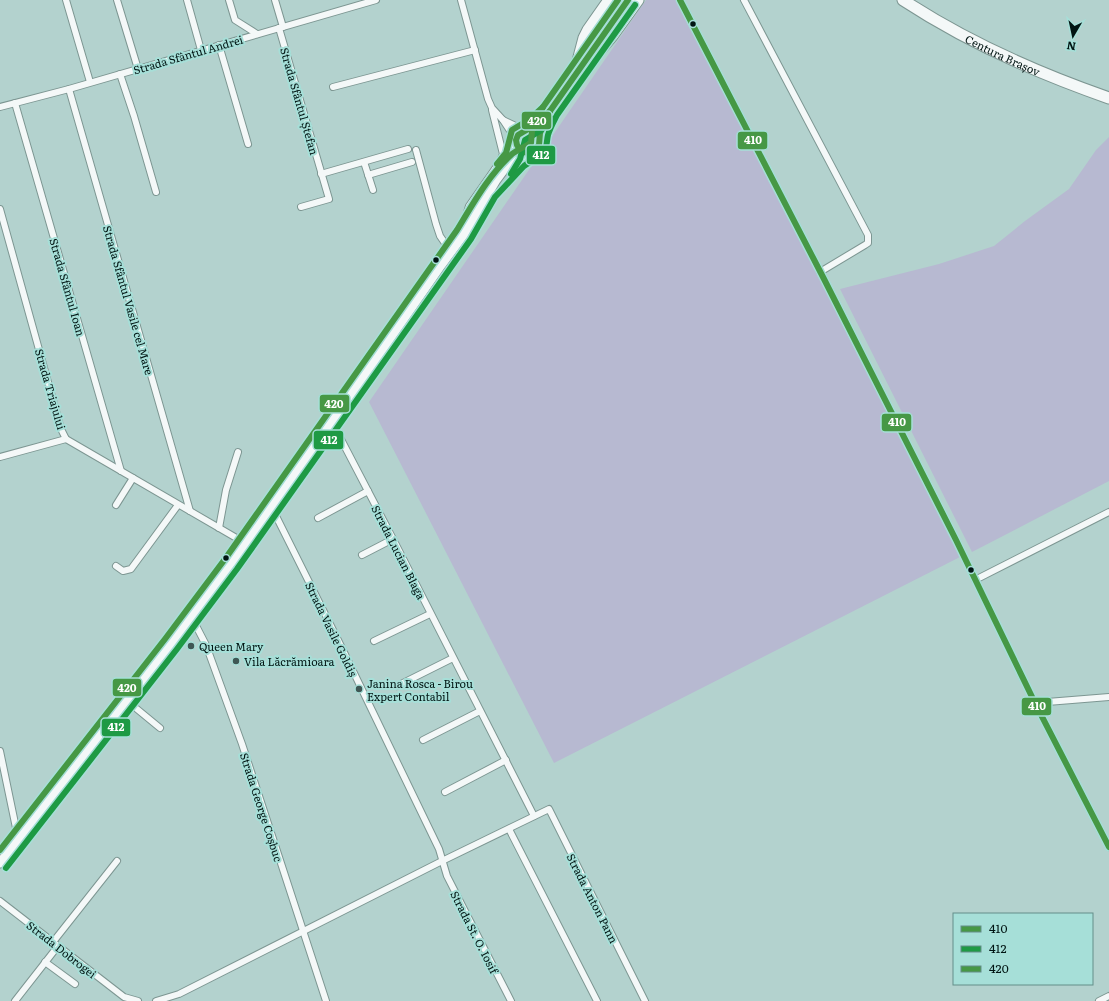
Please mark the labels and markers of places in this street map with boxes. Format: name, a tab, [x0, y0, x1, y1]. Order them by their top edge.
unlabelled marker	[688, 19, 698, 29]
unlabelled marker	[431, 255, 441, 265]
unlabelled marker	[221, 553, 231, 563]
unlabelled marker	[966, 565, 976, 575]
place label: Queen Mary	[199, 638, 264, 654]
marker: Queen Mary	[186, 641, 196, 651]
place label: Vila Lăcrămioara	[244, 653, 335, 669]
marker: Vila Lăcrămioara	[231, 656, 241, 666]
place label: Janina Rosca - Birou Expert Contabil	[367, 675, 473, 704]
marker: Janina Rosca - Birou Expert Contabil	[354, 684, 364, 694]

